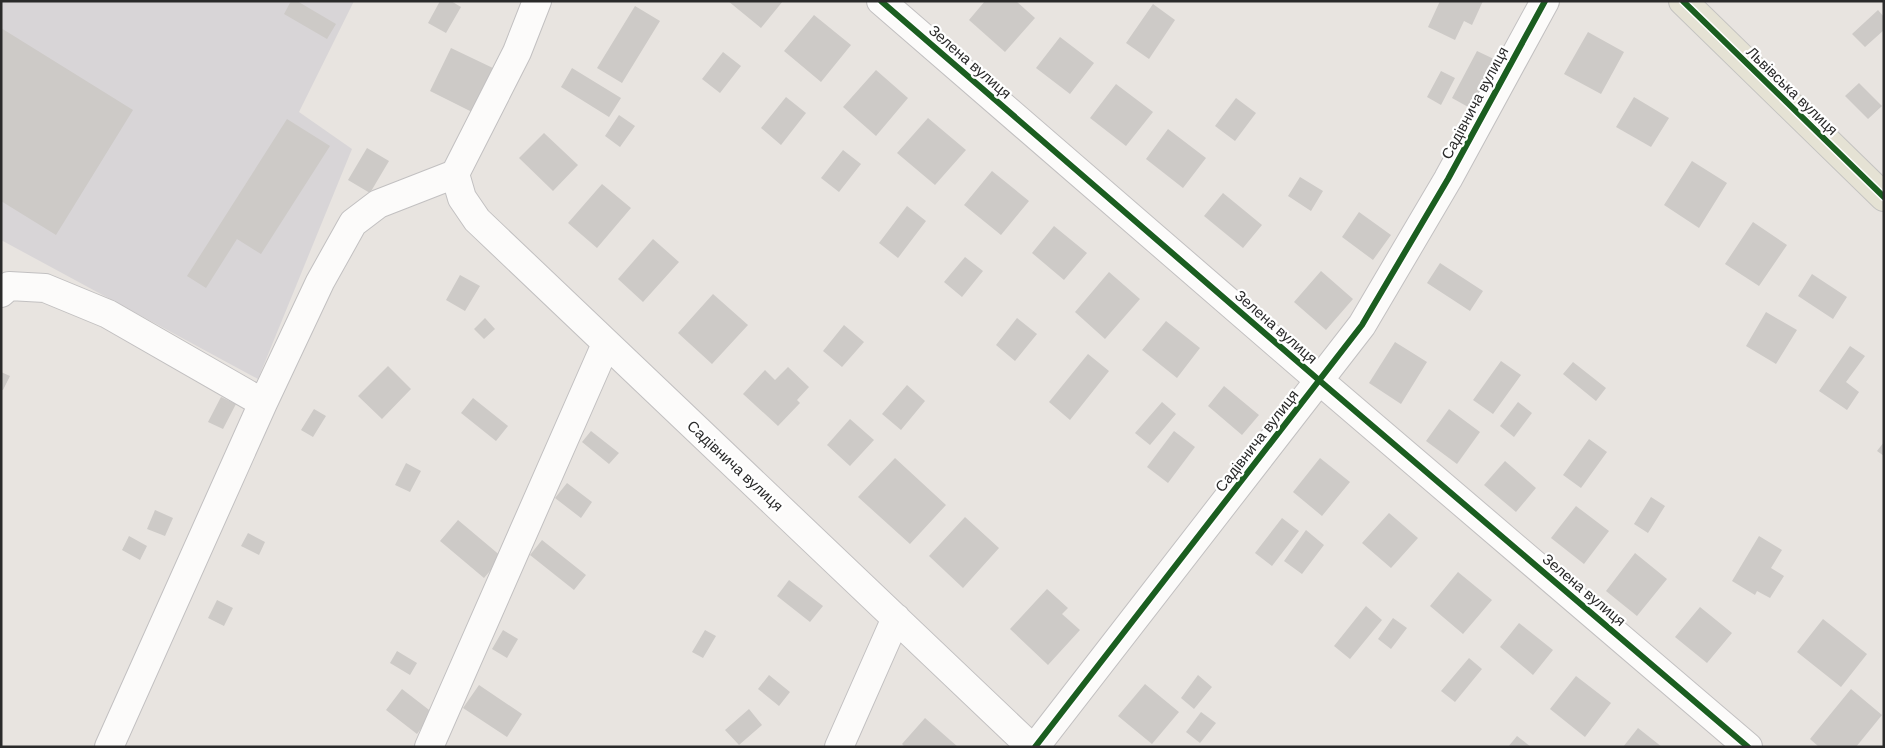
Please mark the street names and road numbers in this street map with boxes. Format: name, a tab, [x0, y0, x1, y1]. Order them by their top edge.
street label: Зелена вулиця	[924, 21, 1016, 103]
street label: Львівська вулиця	[1742, 42, 1842, 140]
street label: Садівнича вулиця	[1437, 43, 1513, 163]
street label: Зелена вулиця	[1230, 286, 1322, 368]
street label: Садівнича вулиця	[1211, 386, 1303, 496]
street label: Садівнича вулиця	[683, 416, 787, 516]
street label: Зелена вулиця	[1538, 549, 1630, 631]

